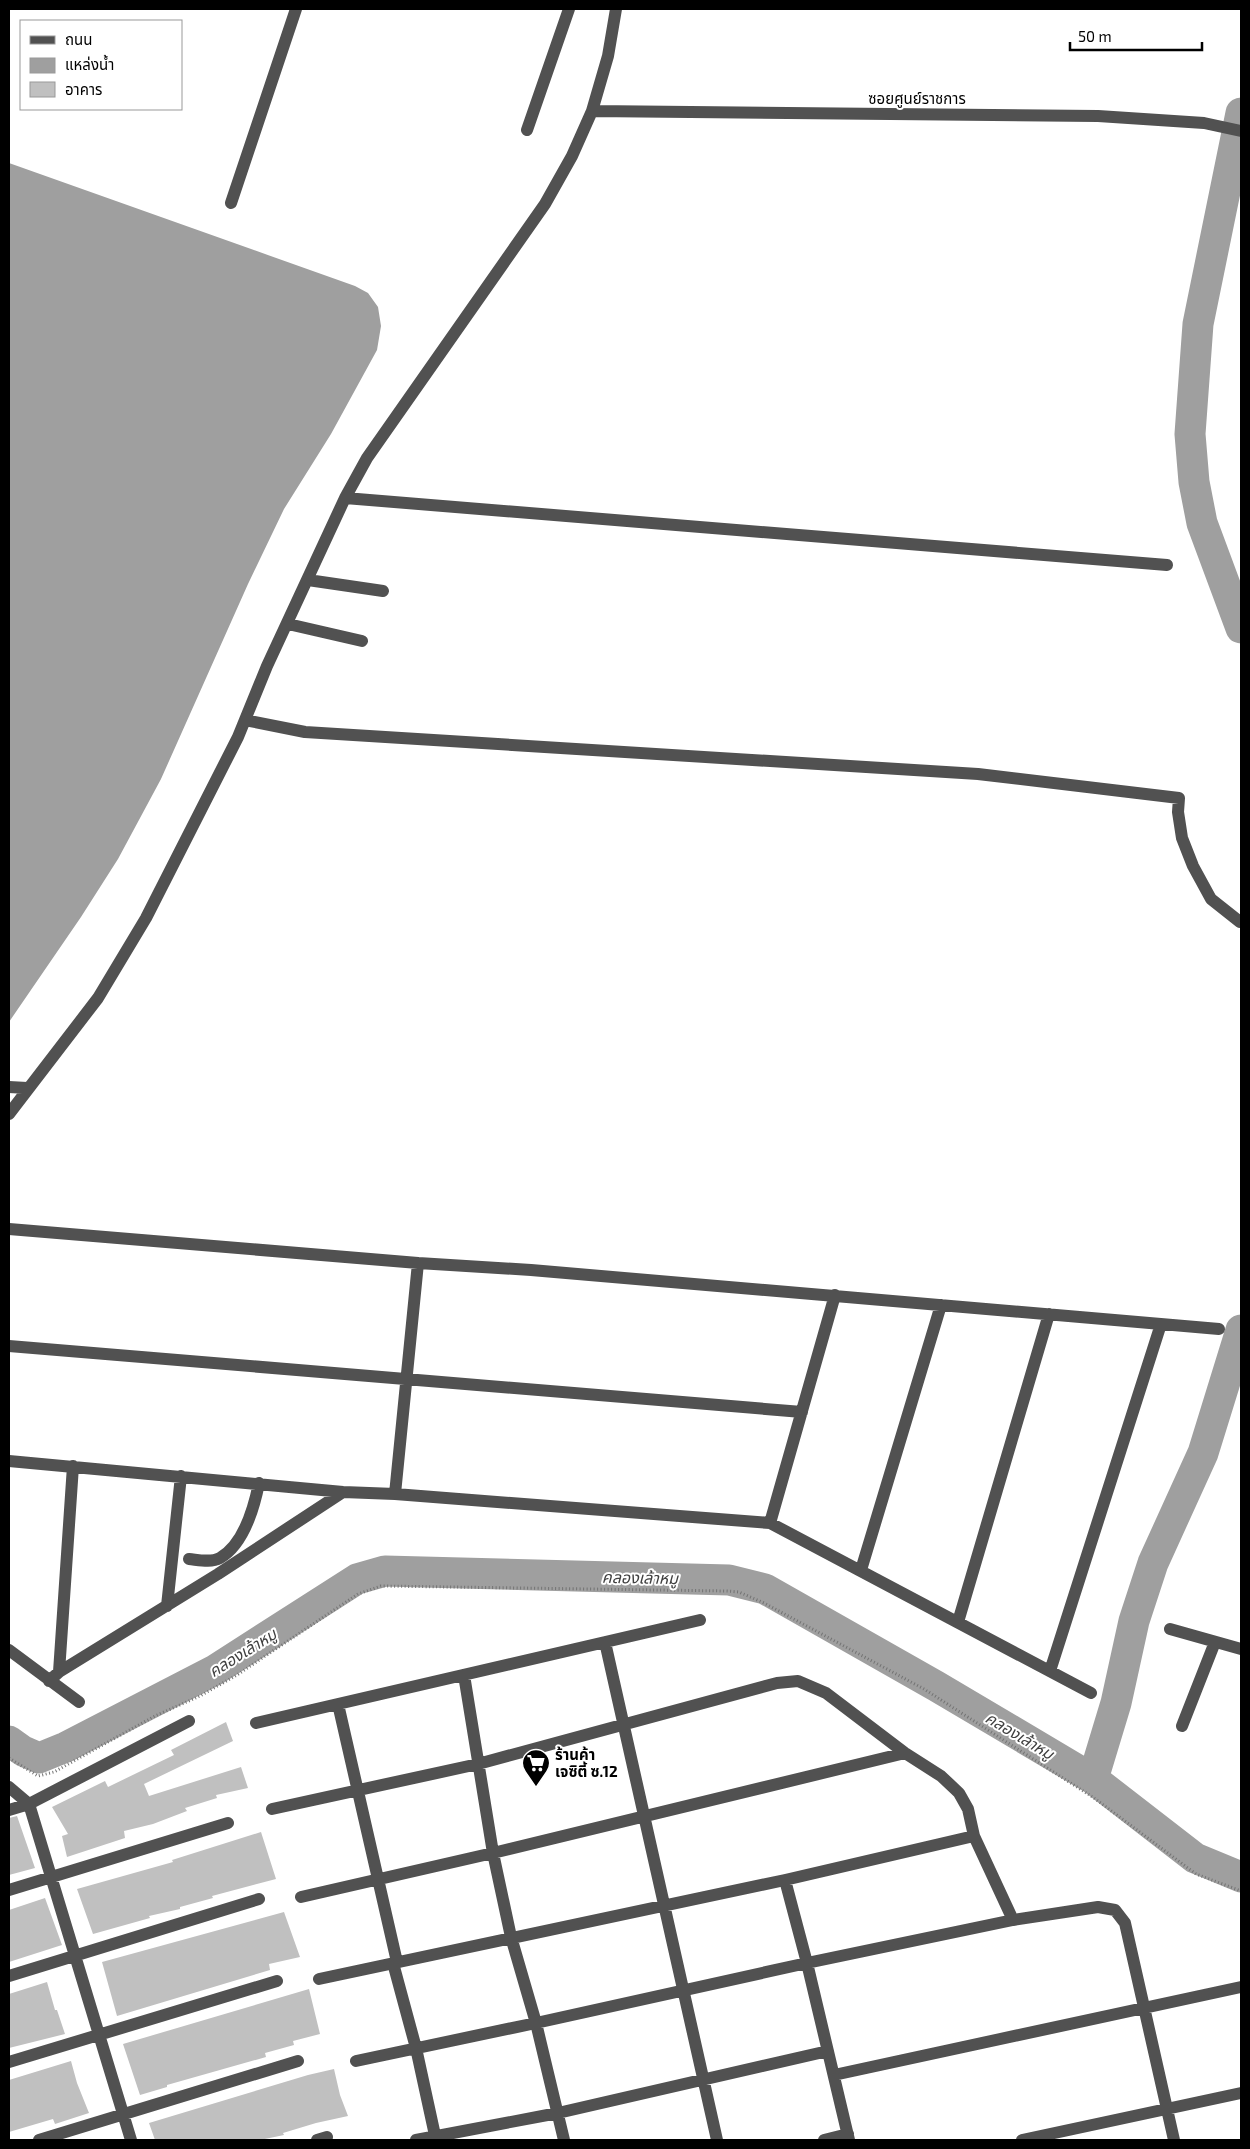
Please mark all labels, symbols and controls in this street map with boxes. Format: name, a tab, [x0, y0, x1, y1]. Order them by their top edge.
legend	[20, 20, 182, 110]
scale bar	[1070, 20, 1202, 52]
text: 50 m	[1078, 27, 1112, 45]
text: ถนน	[65, 30, 92, 48]
text: แหล่งน้ำ	[65, 54, 114, 73]
text: อาคาร	[65, 80, 102, 98]
street label: ซอยศูนย์ราชการ	[868, 89, 966, 108]
water label: คลองเล้าหมู	[602, 1567, 679, 1589]
water label: คลองเล้าหมู	[205, 1623, 281, 1682]
water label: คลองเล้าหมู	[981, 1707, 1059, 1765]
place label: ร้านค้า เจซิตี้ ซ.12	[555, 1745, 618, 1780]
supermarket icon: ร้านค้า เจซิตี้ ซ.12	[521, 1748, 551, 1787]

